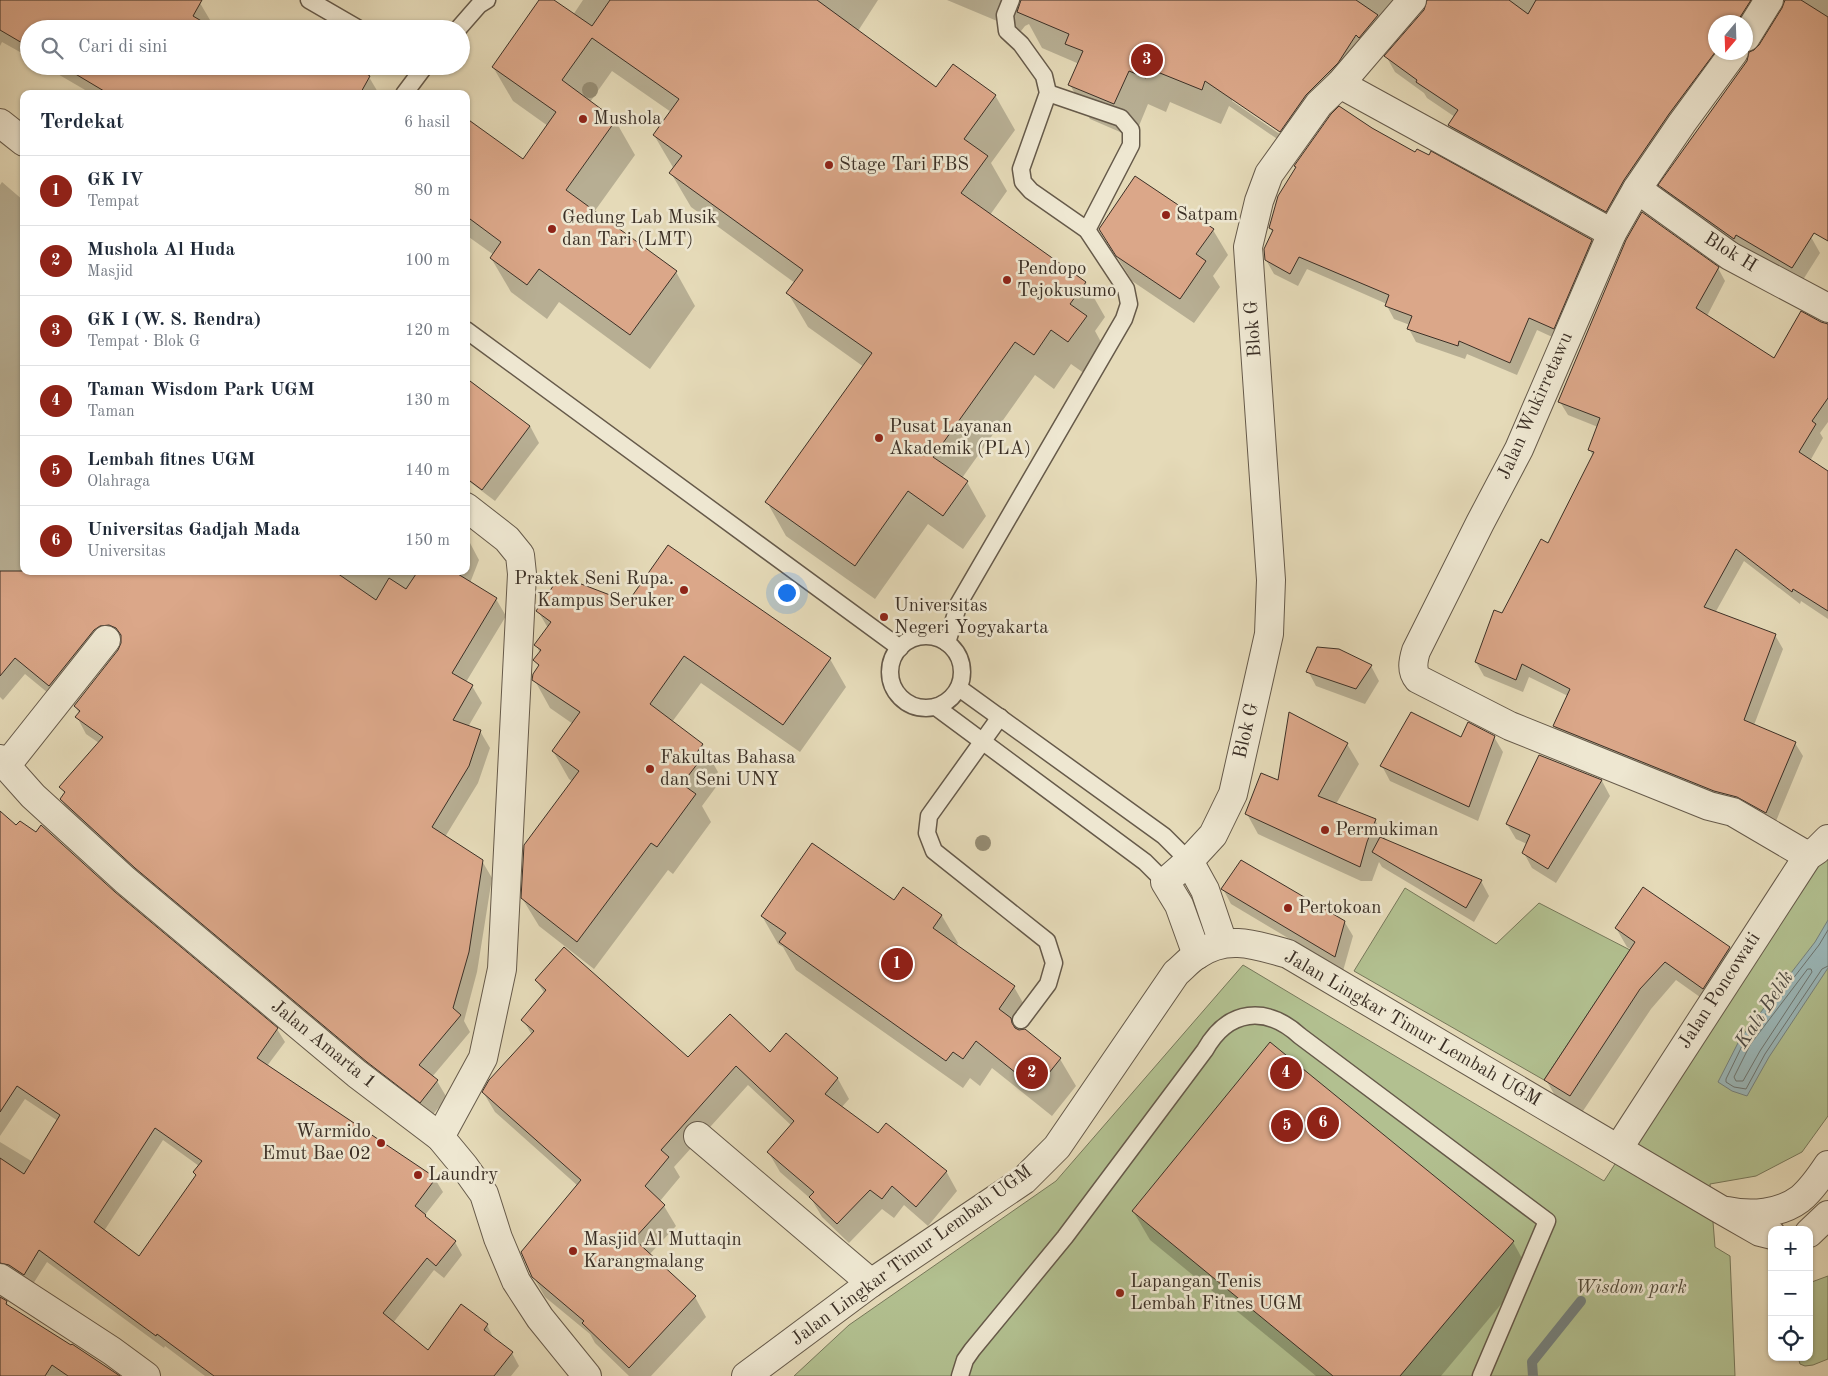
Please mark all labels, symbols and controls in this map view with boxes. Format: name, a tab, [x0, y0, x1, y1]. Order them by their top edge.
north arrow	[1708, 15, 1753, 60]
search box	[20, 20, 470, 75]
icon: search	[38, 34, 66, 62]
text: Cari di sini	[78, 38, 168, 57]
pin: 3	[1131, 41, 1163, 79]
place label: Mushola	[593, 110, 662, 129]
text: Terdekat	[40, 112, 124, 133]
marker: Mushola	[577, 113, 589, 125]
text: 6 hasil	[404, 115, 450, 131]
place label: Stage Tari FBS	[839, 156, 969, 175]
marker: Stage Tari FBS	[823, 159, 835, 171]
text: GK IV	[87, 171, 144, 190]
text: 1	[51, 183, 61, 199]
text: 80 m	[414, 183, 450, 199]
text: Tempat	[87, 194, 139, 210]
place label: Satpam	[1176, 206, 1238, 225]
place label: Gedung Lab Musik dan Tari (LMT)	[562, 209, 717, 250]
marker: Satpam	[1160, 209, 1172, 221]
marker: Gedung Lab Musik dan Tari (LMT)	[546, 223, 558, 235]
street label: Blok H	[1700, 230, 1760, 276]
text: Mushola Al Huda	[87, 241, 235, 260]
text: 2	[51, 253, 61, 269]
text: 100 m	[405, 253, 450, 269]
place label: Pendopo Tejokusumo	[1017, 260, 1116, 301]
text: Masjid	[87, 264, 133, 280]
marker: Pendopo Tejokusumo	[1001, 274, 1013, 286]
street label: Blok G	[1243, 300, 1265, 358]
text: GK I (W. S. Rendra)	[87, 311, 261, 330]
text: 3	[51, 323, 61, 339]
text: 120 m	[405, 323, 450, 339]
street label: Jalan Wukirretawu	[1495, 329, 1577, 483]
text: Tempat · Blok G	[87, 334, 200, 350]
text: Taman Wisdom Park UGM	[87, 381, 315, 400]
text: 4	[51, 393, 61, 409]
text: 130 m	[405, 393, 450, 409]
text: Taman	[87, 404, 135, 420]
place label: Pusat Layanan Akademik (PLA)	[889, 418, 1031, 459]
marker: Pusat Layanan Akademik (PLA)	[873, 432, 885, 444]
text: Lembah fitnes UGM	[87, 451, 255, 470]
text: 5	[51, 463, 61, 479]
text: 140 m	[405, 463, 450, 479]
text: Olahraga	[87, 474, 150, 490]
text: Universitas Gadjah Mada	[87, 521, 300, 540]
text: 6	[51, 533, 61, 549]
text: 150 m	[405, 533, 450, 549]
text: Universitas	[87, 544, 166, 560]
place label: Praktek Seni Rupa. Kampus Seruker	[514, 570, 674, 611]
your location	[774, 580, 800, 606]
marker: Praktek Seni Rupa. Kampus Seruker	[678, 584, 690, 596]
place label: Universitas Negeri Yogyakarta	[894, 597, 1049, 638]
marker: Universitas Negeri Yogyakarta	[878, 611, 890, 623]
street label: Blok G	[1231, 701, 1263, 761]
place label: Fakultas Bahasa dan Seni UNY	[660, 749, 796, 790]
marker: Fakultas Bahasa dan Seni UNY	[644, 763, 656, 775]
place label: Permukiman	[1335, 821, 1438, 840]
marker: Permukiman	[1319, 824, 1331, 836]
place label: Pertokoan	[1298, 899, 1382, 918]
marker: Pertokoan	[1282, 902, 1294, 914]
street label: Jalan Poncowati	[1676, 930, 1764, 1052]
pin: 1	[881, 945, 913, 983]
street label: Jalan Lingkar Timur Lembah UGM	[1280, 948, 1544, 1110]
water label: Kali Belik	[1731, 968, 1798, 1053]
street label: Jalan Amarta 1	[267, 997, 379, 1093]
pin: 2	[1016, 1054, 1048, 1092]
pin: 4	[1270, 1054, 1302, 1092]
pin: 6	[1307, 1104, 1339, 1142]
pin: 5	[1271, 1107, 1303, 1145]
place label: Warmido Emut Bae 02	[262, 1123, 371, 1164]
marker: Warmido Emut Bae 02	[375, 1137, 387, 1149]
street label: Jalan Lingkar Timur Lembah UGM	[788, 1162, 1036, 1350]
place label: Laundry	[428, 1166, 498, 1185]
marker: Laundry	[412, 1169, 424, 1181]
map controls	[1768, 1226, 1813, 1361]
button: +	[1768, 1226, 1813, 1271]
place label: Masjid Al Muttaqin Karangmalang	[583, 1231, 742, 1272]
marker: Masjid Al Muttaqin Karangmalang	[567, 1245, 579, 1257]
button: −	[1768, 1271, 1813, 1316]
place label: Lapangan Tenis Lembah Fitnes UGM	[1130, 1273, 1302, 1314]
park label: Wisdom park	[1575, 1279, 1687, 1298]
marker: Lapangan Tenis Lembah Fitnes UGM	[1114, 1287, 1126, 1299]
button: locate	[1768, 1316, 1813, 1361]

